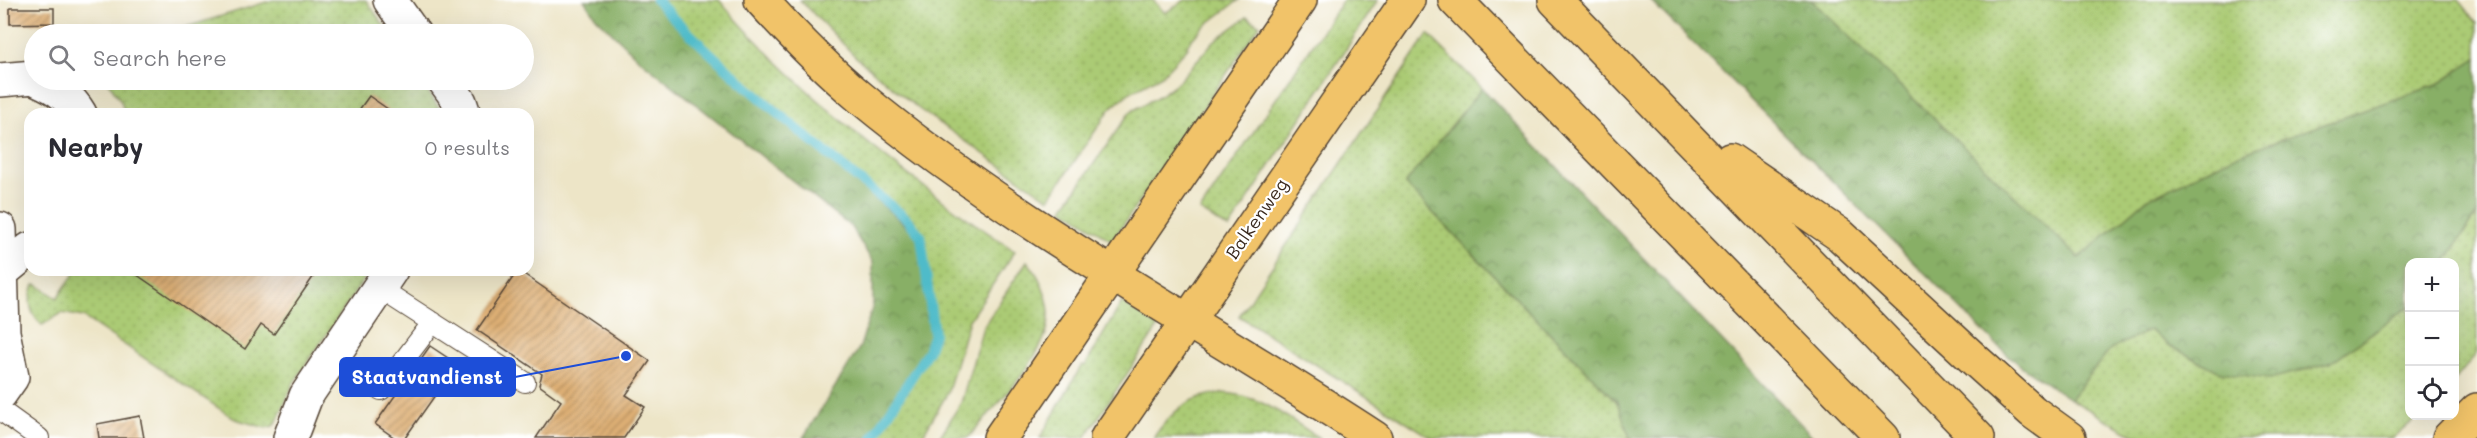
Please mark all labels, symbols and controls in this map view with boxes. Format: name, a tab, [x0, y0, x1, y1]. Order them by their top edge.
search box	[24, 24, 534, 90]
icon: search	[45, 41, 78, 74]
text: Search here	[93, 43, 227, 72]
text: Nearby	[48, 130, 143, 164]
text: 0 results	[425, 134, 510, 160]
street label: Balkenweg	[1220, 173, 1293, 263]
map controls	[2405, 258, 2459, 420]
button: +	[2405, 258, 2459, 312]
button: −	[2405, 312, 2459, 366]
callout: Staatvandienst	[340, 358, 515, 396]
text: Staatvandienst	[351, 363, 503, 389]
button: locate	[2405, 366, 2459, 420]

